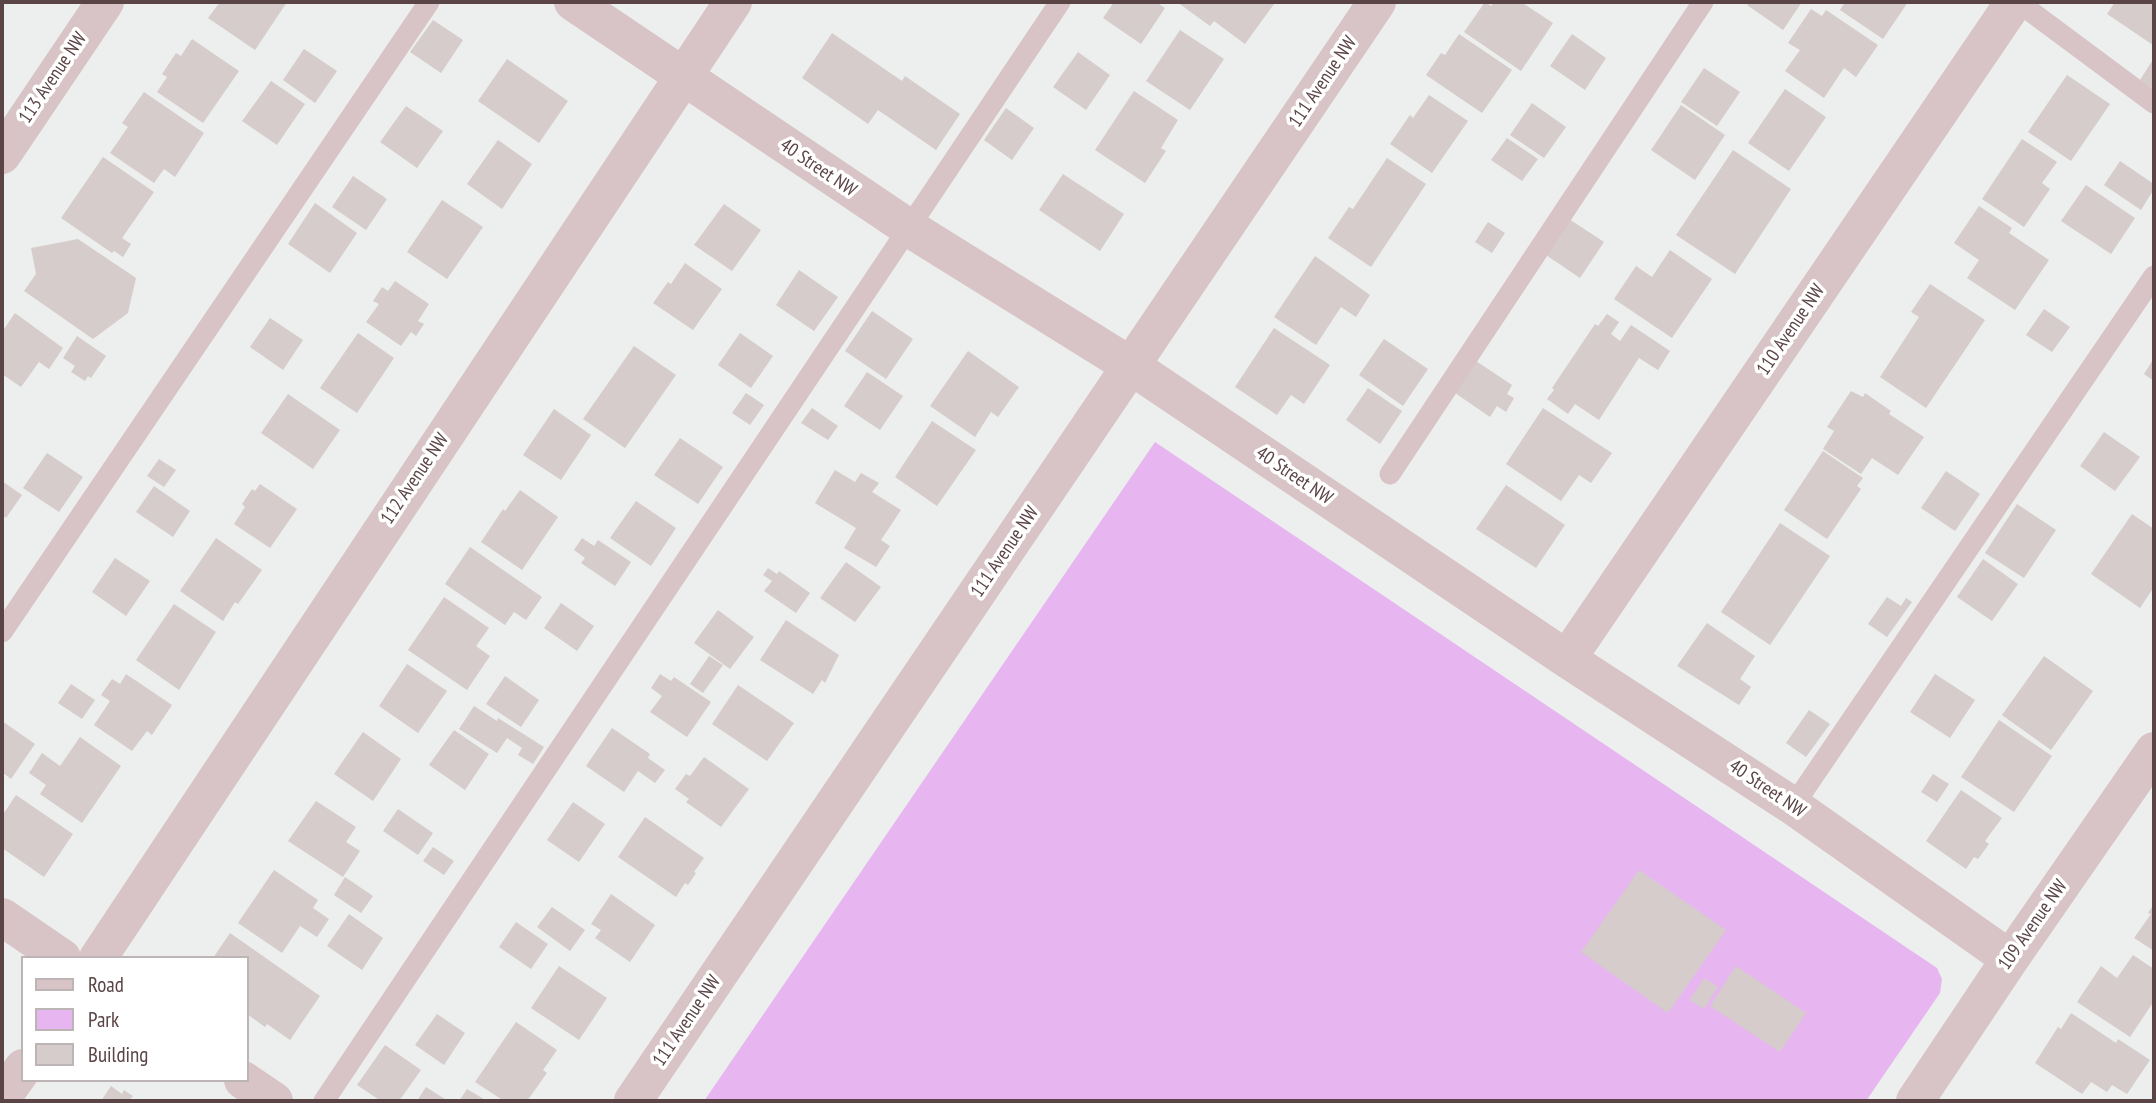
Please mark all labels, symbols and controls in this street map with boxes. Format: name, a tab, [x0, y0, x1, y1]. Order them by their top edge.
street label: 113 Avenue NW	[14, 28, 92, 128]
street label: 111 Avenue NW	[1284, 32, 1362, 132]
street label: 40 Street NW	[775, 134, 861, 202]
street label: 110 Avenue NW	[1752, 280, 1830, 380]
street label: 112 Avenue NW	[376, 429, 454, 529]
street label: 40 Street NW	[1251, 442, 1337, 510]
street label: 111 Avenue NW	[966, 502, 1044, 602]
street label: 40 Street NW	[1724, 755, 1810, 823]
street label: 109 Avenue NW	[1994, 876, 2072, 974]
legend	[21, 956, 248, 1082]
text: Road	[88, 971, 124, 998]
street label: 111 Avenue NW	[648, 971, 726, 1071]
text: Park	[88, 1006, 119, 1033]
text: Building	[88, 1041, 148, 1068]

